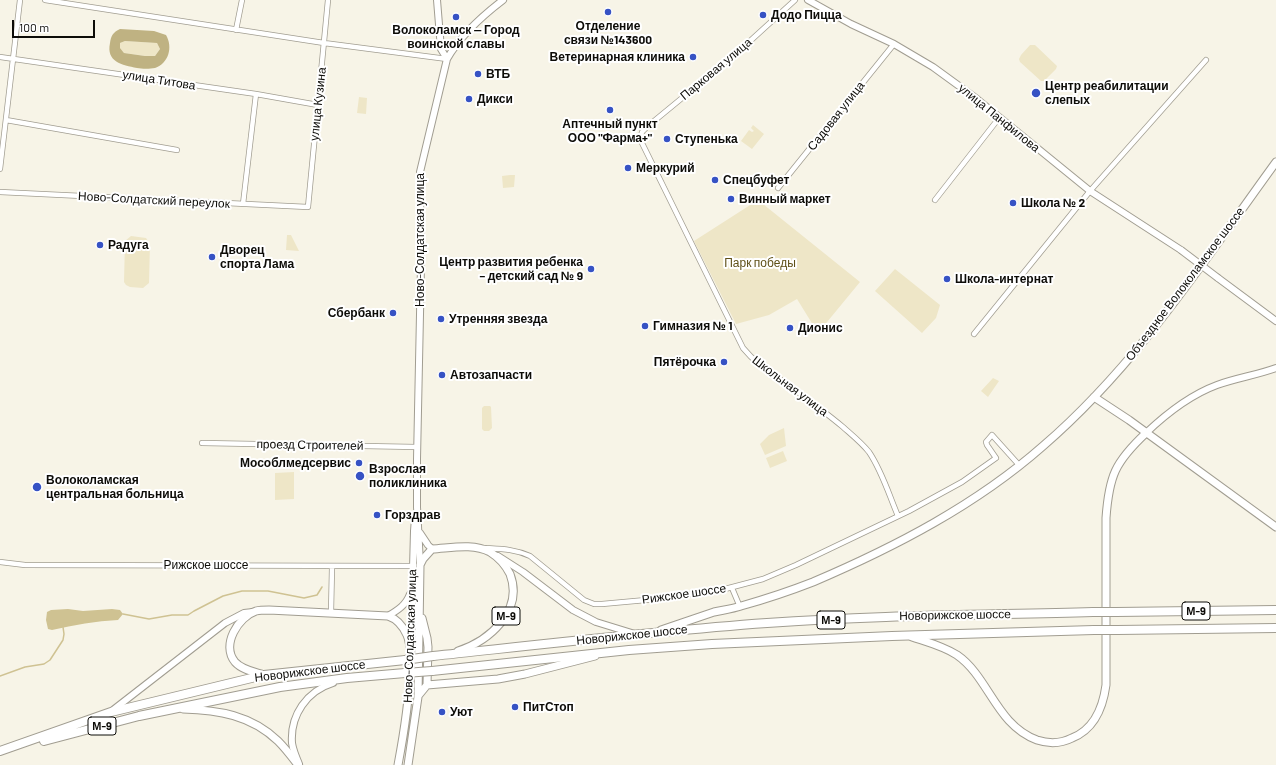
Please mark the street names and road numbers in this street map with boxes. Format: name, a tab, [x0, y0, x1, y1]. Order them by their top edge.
street label: Парковая улица	[677, 35, 755, 103]
street label: улица Титова	[121, 67, 197, 93]
street label: улица Кузина	[307, 67, 329, 141]
street label: Садовая улица	[804, 78, 868, 154]
street label: улица Панфилова	[955, 81, 1043, 155]
street label: Ново-Солдатская улица	[413, 173, 427, 307]
street label: Ново-Солдатский переулок	[78, 189, 230, 211]
street label: Объездное Волоколамское шоссе	[1123, 204, 1247, 364]
street label: Школьная улица	[749, 353, 831, 419]
street label: проезд Строителей	[256, 437, 364, 453]
street label: Рижское шоссе	[164, 558, 248, 572]
street label: Ново-Солдатская улица	[400, 569, 420, 703]
street label: Рижское шоссе	[641, 581, 727, 607]
road number: М-9	[1182, 602, 1210, 620]
road number: М-9	[492, 607, 520, 625]
street label: Новорижское шоссе	[899, 607, 1011, 623]
road number: М-9	[817, 611, 845, 629]
street label: Новорижское шоссе	[576, 622, 688, 648]
street label: Новорижское шоссе	[254, 657, 366, 685]
road number: М-9	[88, 717, 116, 735]

